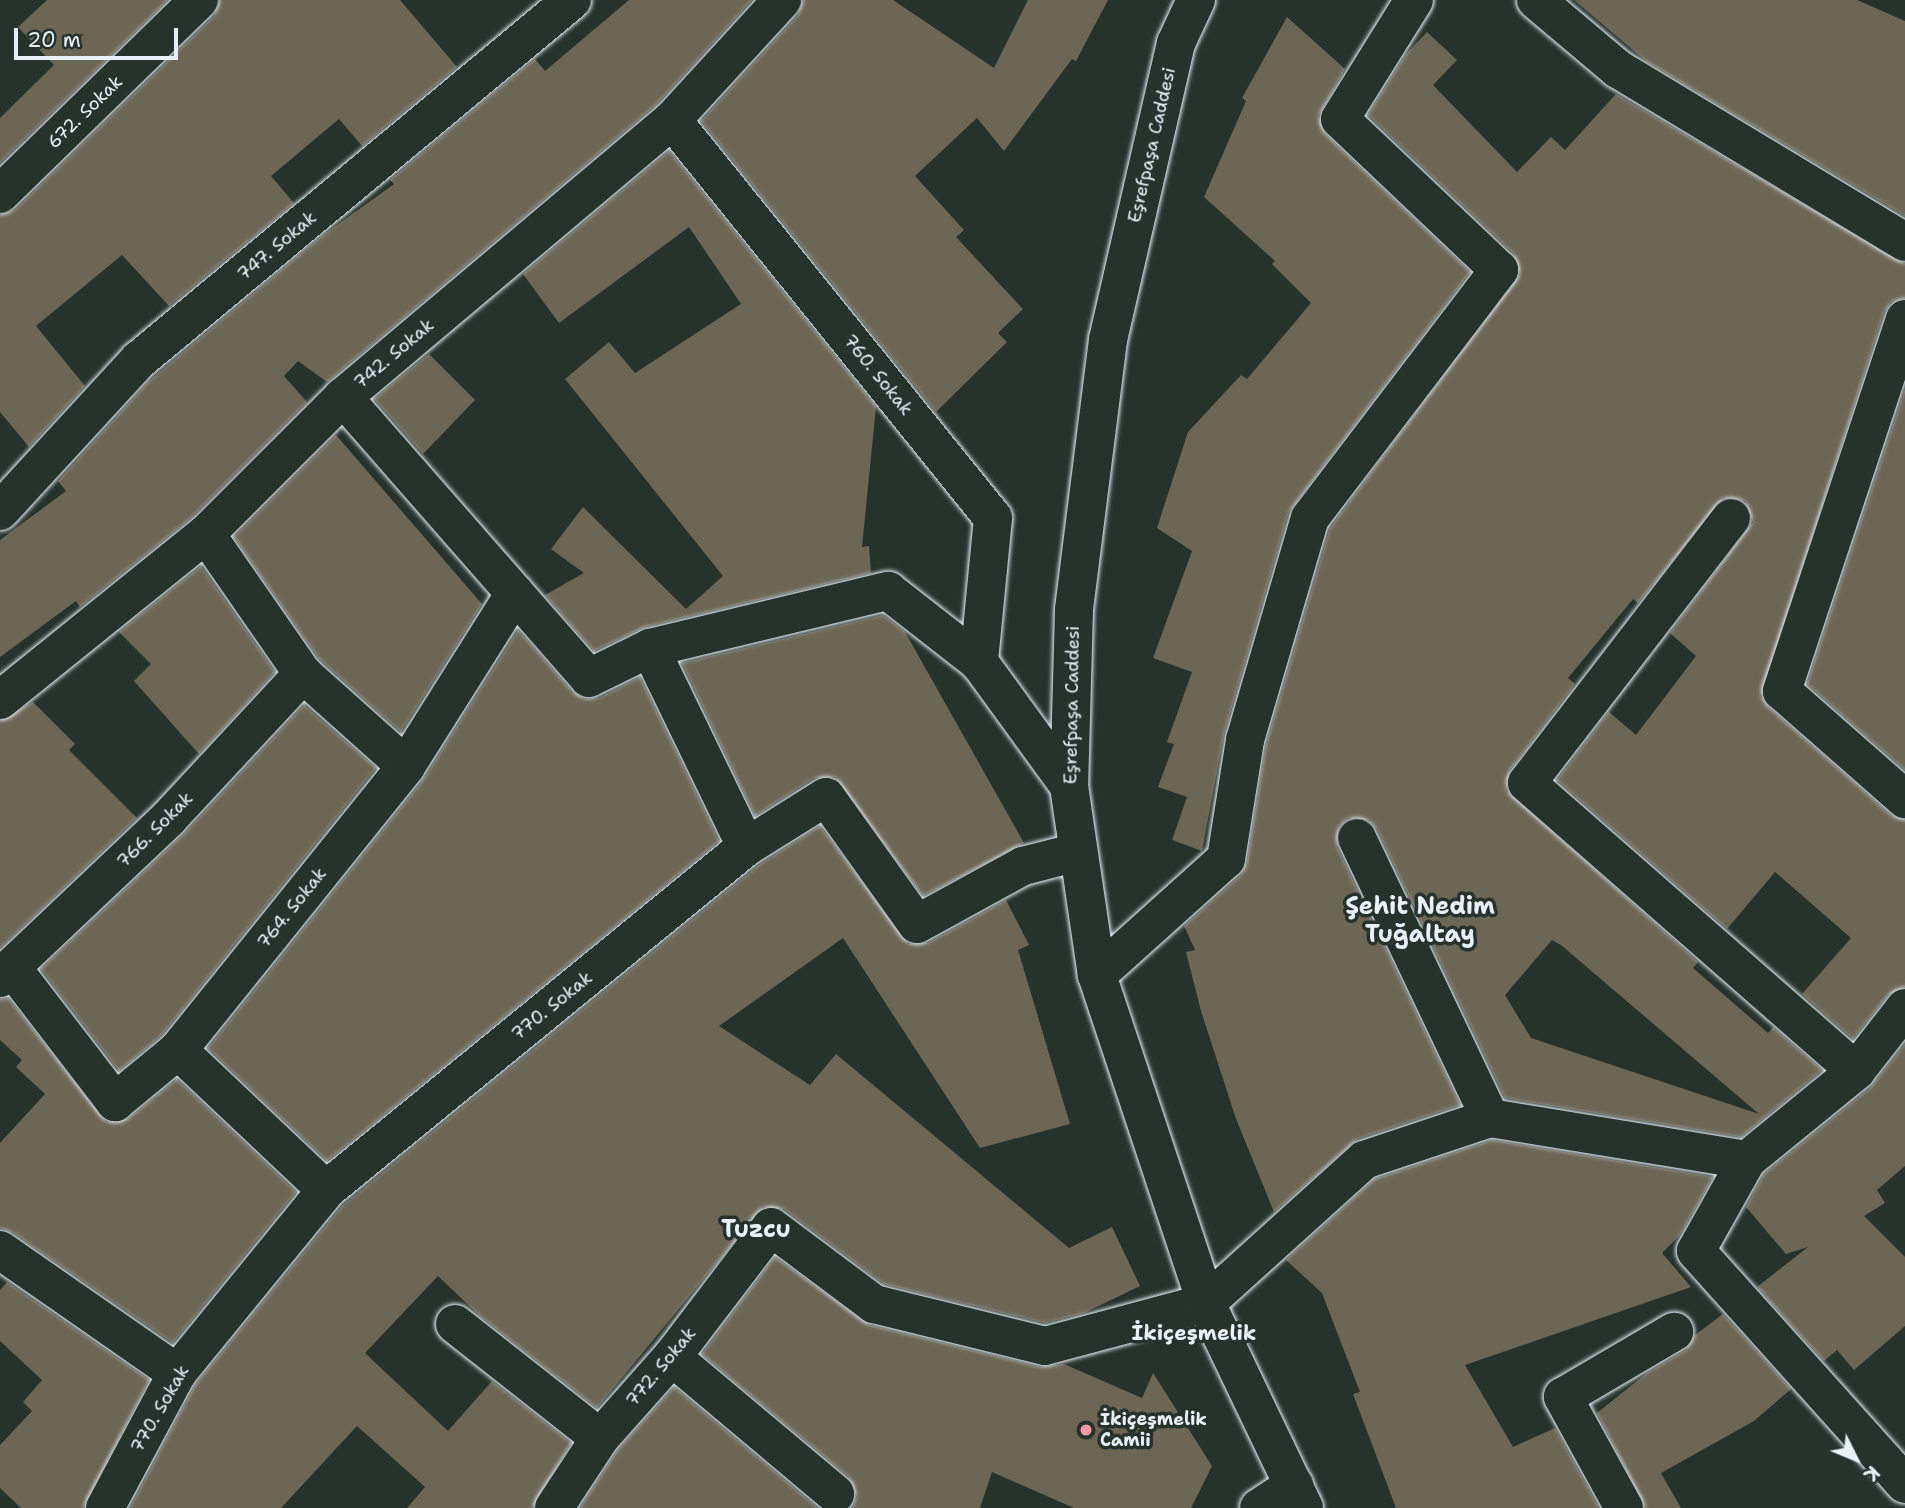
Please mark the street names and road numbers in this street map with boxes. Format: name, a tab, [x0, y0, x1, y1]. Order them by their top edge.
street label: Eşrefpaşa Caddesi	[1124, 65, 1180, 225]
street label: 672. Sokak	[43, 71, 127, 153]
street label: 747. Sokak	[233, 207, 321, 285]
street label: 742. Sokak	[350, 314, 438, 394]
street label: 760. Sokak	[839, 330, 917, 420]
street label: Eşrefpaşa Caddesi	[1060, 625, 1084, 785]
street label: 766. Sokak	[113, 788, 197, 872]
street label: 764. Sokak	[253, 863, 331, 953]
street label: 770. Sokak	[507, 967, 597, 1045]
street label: 772. Sokak	[622, 1323, 700, 1411]
street label: 770. Sokak	[126, 1361, 194, 1457]

